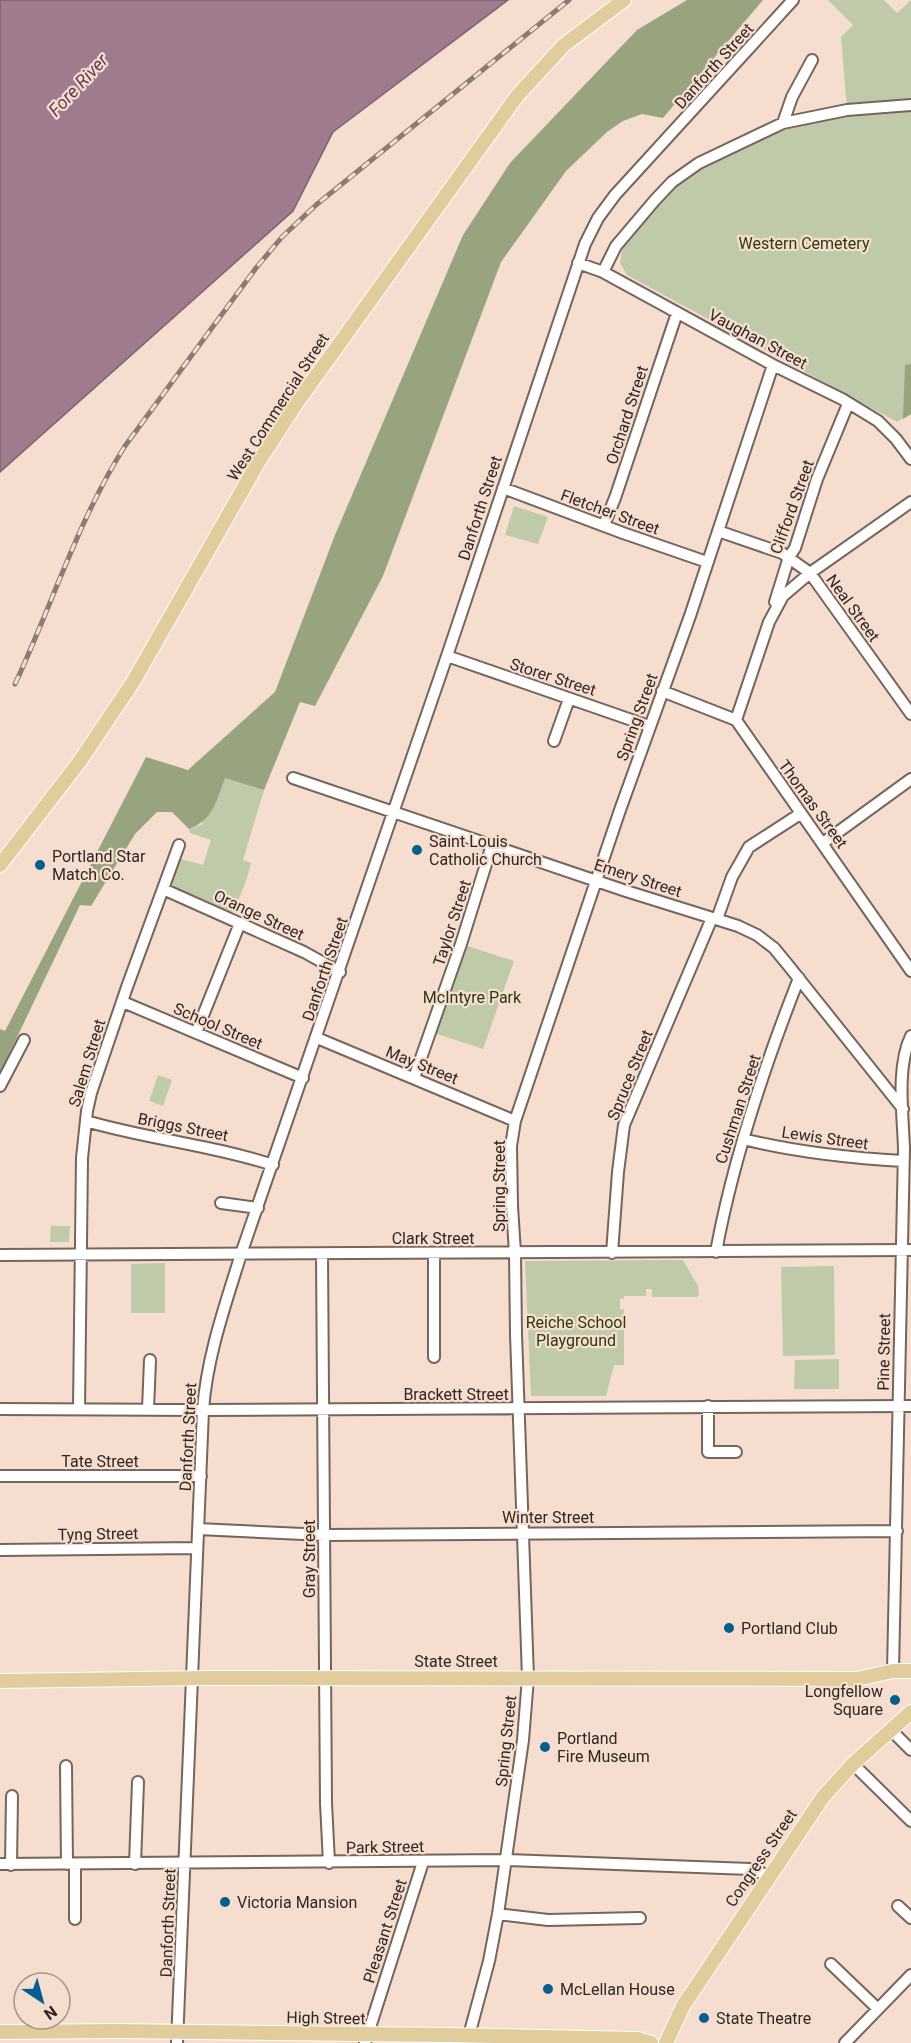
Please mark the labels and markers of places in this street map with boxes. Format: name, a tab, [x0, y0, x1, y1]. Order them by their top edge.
place label: Saint Louis Catholic Church	[429, 832, 542, 869]
marker: Saint Louis Catholic Church	[410, 843, 424, 857]
place label: Portland Star Match Co.	[52, 847, 146, 884]
marker: Portland Star Match Co.	[33, 858, 47, 872]
place label: Portland Club	[741, 1619, 838, 1638]
marker: Portland Club	[722, 1621, 736, 1635]
place label: Longfellow Square	[805, 1682, 883, 1719]
marker: Longfellow Square	[888, 1693, 902, 1707]
place label: Portland Fire Museum	[557, 1729, 650, 1766]
marker: Portland Fire Museum	[538, 1740, 552, 1754]
place label: Victoria Mansion	[237, 1893, 357, 1912]
marker: Victoria Mansion	[218, 1895, 232, 1909]
place label: McLellan House	[560, 1980, 675, 1999]
marker: McLellan House	[541, 1982, 555, 1996]
place label: State Theatre	[716, 2009, 811, 2028]
marker: State Theatre	[697, 2011, 711, 2025]

